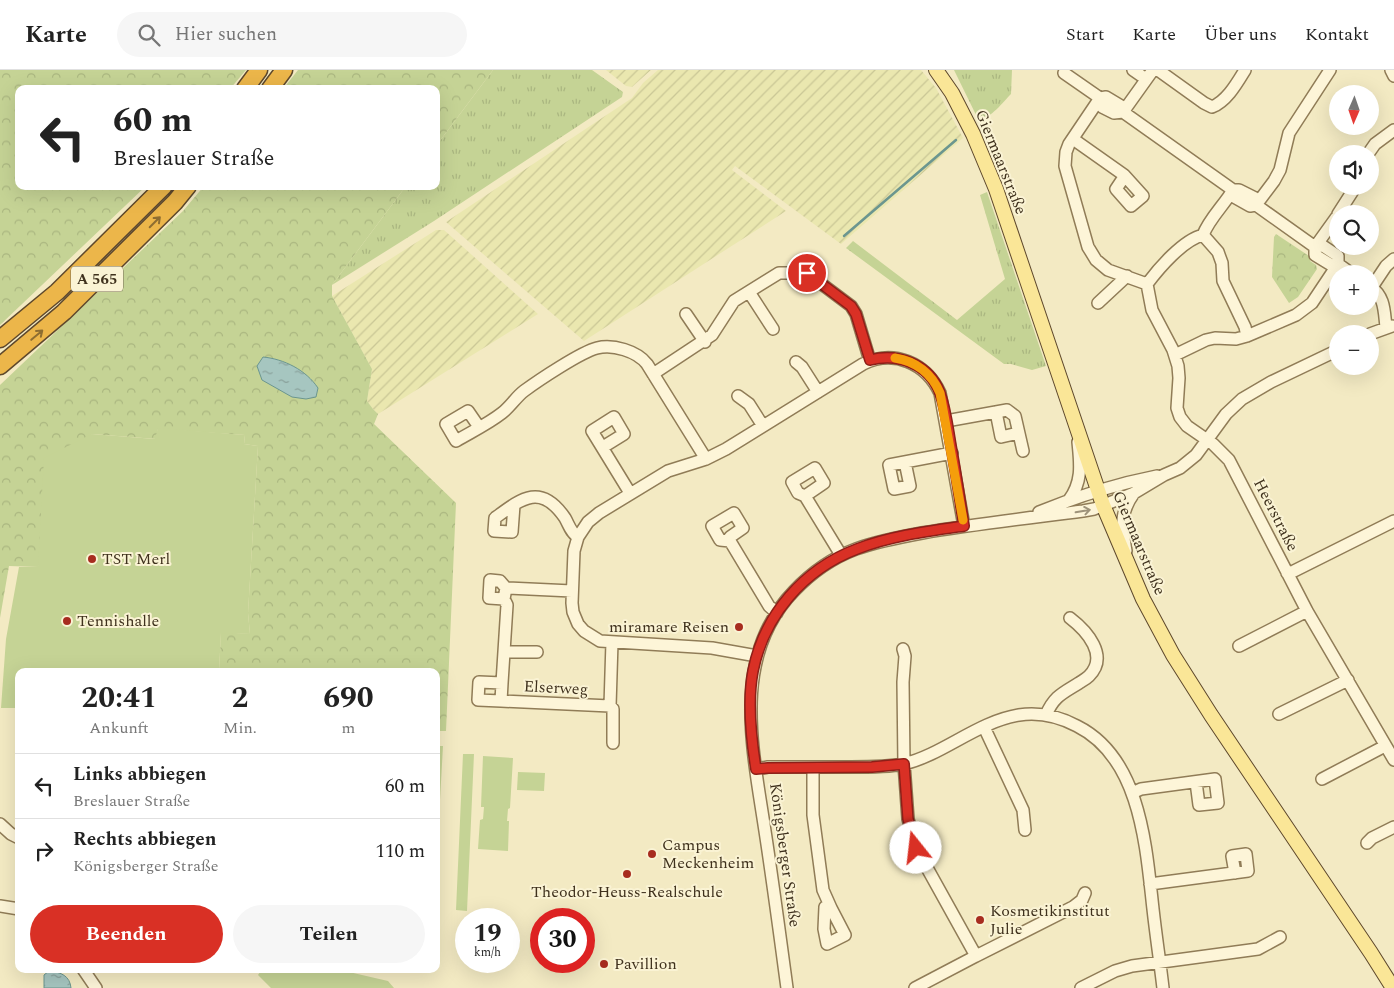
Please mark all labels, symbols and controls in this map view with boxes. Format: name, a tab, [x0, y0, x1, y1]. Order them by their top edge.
search box	[117, 12, 467, 57]
text: Karte	[25, 17, 87, 53]
text: Hier suchen	[175, 20, 277, 49]
icon: search	[135, 21, 163, 49]
text: Start	[1066, 21, 1104, 48]
text: Karte	[1132, 21, 1176, 48]
text: Über uns	[1204, 21, 1277, 48]
text: Kontakt	[1305, 21, 1369, 48]
north arrow	[1329, 85, 1379, 135]
map controls	[1329, 85, 1379, 375]
text: 60 m	[113, 94, 193, 147]
icon: left	[30, 105, 95, 170]
street label: Giermaarstraße	[969, 106, 1033, 218]
text: Breslauer Straße	[113, 142, 274, 175]
button: sound	[1329, 145, 1379, 195]
button: search	[1329, 205, 1379, 255]
one-way arrow	[148, 216, 161, 228]
pin	[786, 252, 828, 294]
icon: arrive	[793, 259, 821, 287]
button: +	[1329, 265, 1379, 315]
road number: A 565	[71, 266, 123, 292]
button: −	[1329, 325, 1379, 375]
one-way arrow	[31, 329, 44, 340]
street label: Heerstraße	[1247, 474, 1305, 556]
street label: Giermaarstraße	[1106, 487, 1172, 599]
one-way arrow	[1074, 505, 1090, 515]
place label: TST Merl	[102, 547, 170, 571]
marker: TST Merl	[86, 553, 98, 565]
place label: Tennishalle	[77, 609, 159, 633]
marker: Tennishalle	[61, 615, 73, 627]
place label: miramare Reisen	[609, 615, 729, 639]
marker: miramare Reisen	[733, 621, 745, 633]
street label: Elserweg	[523, 674, 589, 702]
text: 20:41	[81, 675, 157, 721]
text: 2	[232, 675, 248, 721]
text: 690	[323, 675, 374, 721]
text: Ankunft	[89, 716, 149, 740]
text: Min.	[223, 716, 257, 740]
text: m	[341, 716, 355, 740]
text: Links abbiegen	[73, 760, 207, 789]
icon: left	[30, 772, 58, 800]
text: 60 m	[385, 772, 425, 801]
street label: Königsberger Straße	[763, 781, 807, 929]
text: Breslauer Straße	[73, 789, 190, 813]
position arrow	[889, 821, 941, 873]
text: Rechts abbiegen	[73, 825, 217, 854]
place label: Campus Meckenheim	[662, 833, 754, 875]
icon: right	[30, 837, 58, 865]
text: 110 m	[375, 837, 425, 866]
marker: Campus Meckenheim	[646, 848, 658, 860]
text: Königsberger Straße	[73, 854, 218, 878]
marker: Theodor-Heuss-Realschule	[621, 868, 633, 880]
place label: Theodor-Heuss-Realschule	[531, 880, 723, 904]
place label: Kosmetikinstitut Julie	[990, 899, 1110, 941]
button: Beenden	[30, 905, 223, 963]
button: Teilen	[233, 905, 425, 963]
speed limit sign: 30	[530, 908, 595, 973]
marker: Kosmetikinstitut Julie	[974, 914, 986, 926]
text: 19	[473, 915, 502, 953]
text: km/h	[474, 943, 501, 962]
place label: Pavillion	[614, 952, 677, 976]
marker: Pavillion	[598, 958, 610, 970]

